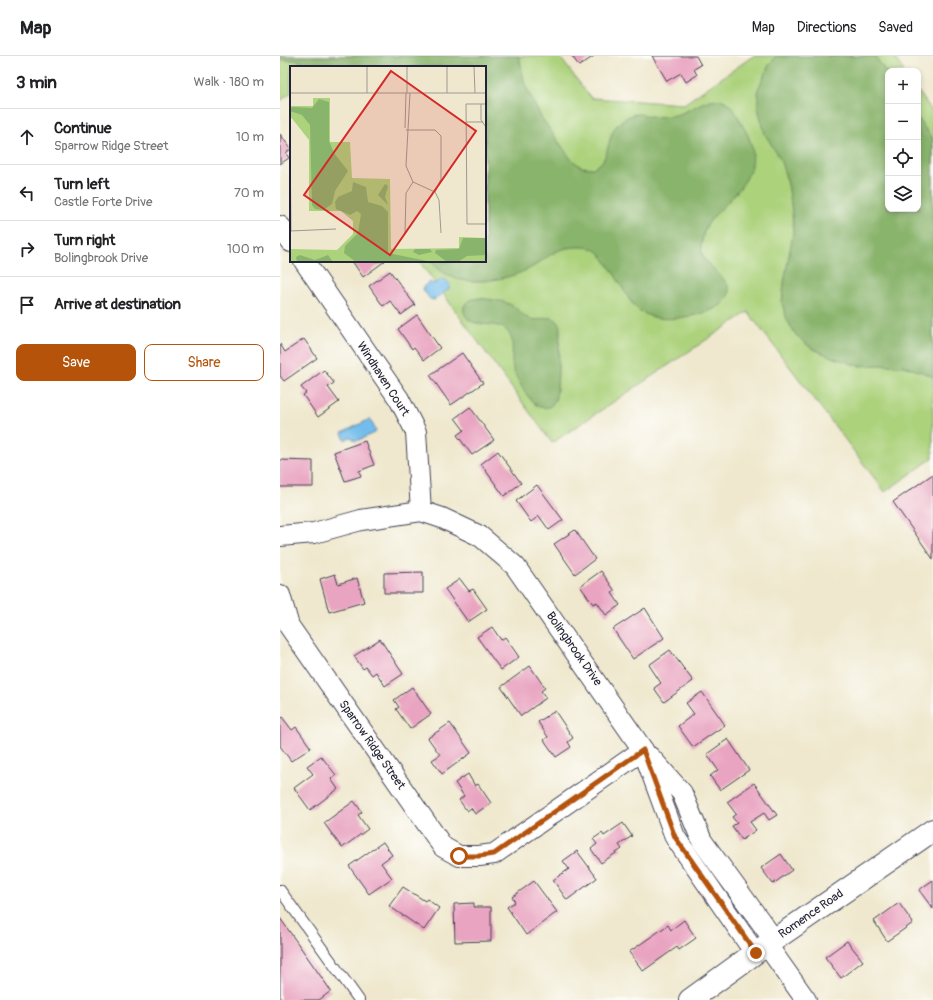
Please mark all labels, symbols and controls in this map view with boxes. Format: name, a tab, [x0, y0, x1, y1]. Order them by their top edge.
text: Map	[20, 16, 51, 40]
text: Map	[752, 19, 775, 36]
text: Directions	[797, 19, 856, 36]
text: Saved	[878, 19, 913, 36]
inset map	[290, 66, 486, 262]
map controls	[885, 68, 921, 212]
button: +	[885, 68, 921, 104]
text: 3 min	[16, 72, 57, 93]
text: Walk · 180 m	[194, 74, 264, 90]
button: −	[885, 104, 921, 140]
text: Continue	[54, 119, 112, 138]
icon: ahead	[16, 126, 38, 148]
text: 10 m	[236, 129, 264, 145]
text: Sparrow Ridge Street	[54, 138, 168, 154]
button: locate	[885, 140, 921, 176]
text: Turn left	[54, 175, 110, 194]
button: layers	[885, 176, 921, 212]
icon: left	[16, 182, 38, 204]
text: 70 m	[234, 185, 264, 201]
text: Castle Forte Drive	[54, 194, 152, 210]
text: Turn right	[54, 231, 115, 250]
icon: right	[16, 238, 38, 260]
text: 100 m	[227, 241, 264, 257]
text: Bolingbrook Drive	[54, 250, 148, 266]
icon: arrive	[16, 294, 38, 316]
text: Arrive at destination	[54, 295, 181, 314]
street label: Windhaven Court	[353, 339, 413, 419]
button: Save	[16, 344, 136, 381]
button: Share	[144, 344, 264, 381]
street label: Bolingbrook Drive	[543, 609, 605, 689]
street label: Sparrow Ridge Street	[336, 697, 409, 793]
route start	[450, 847, 468, 865]
street label: Romence Road	[776, 886, 846, 942]
route end	[747, 944, 765, 962]

